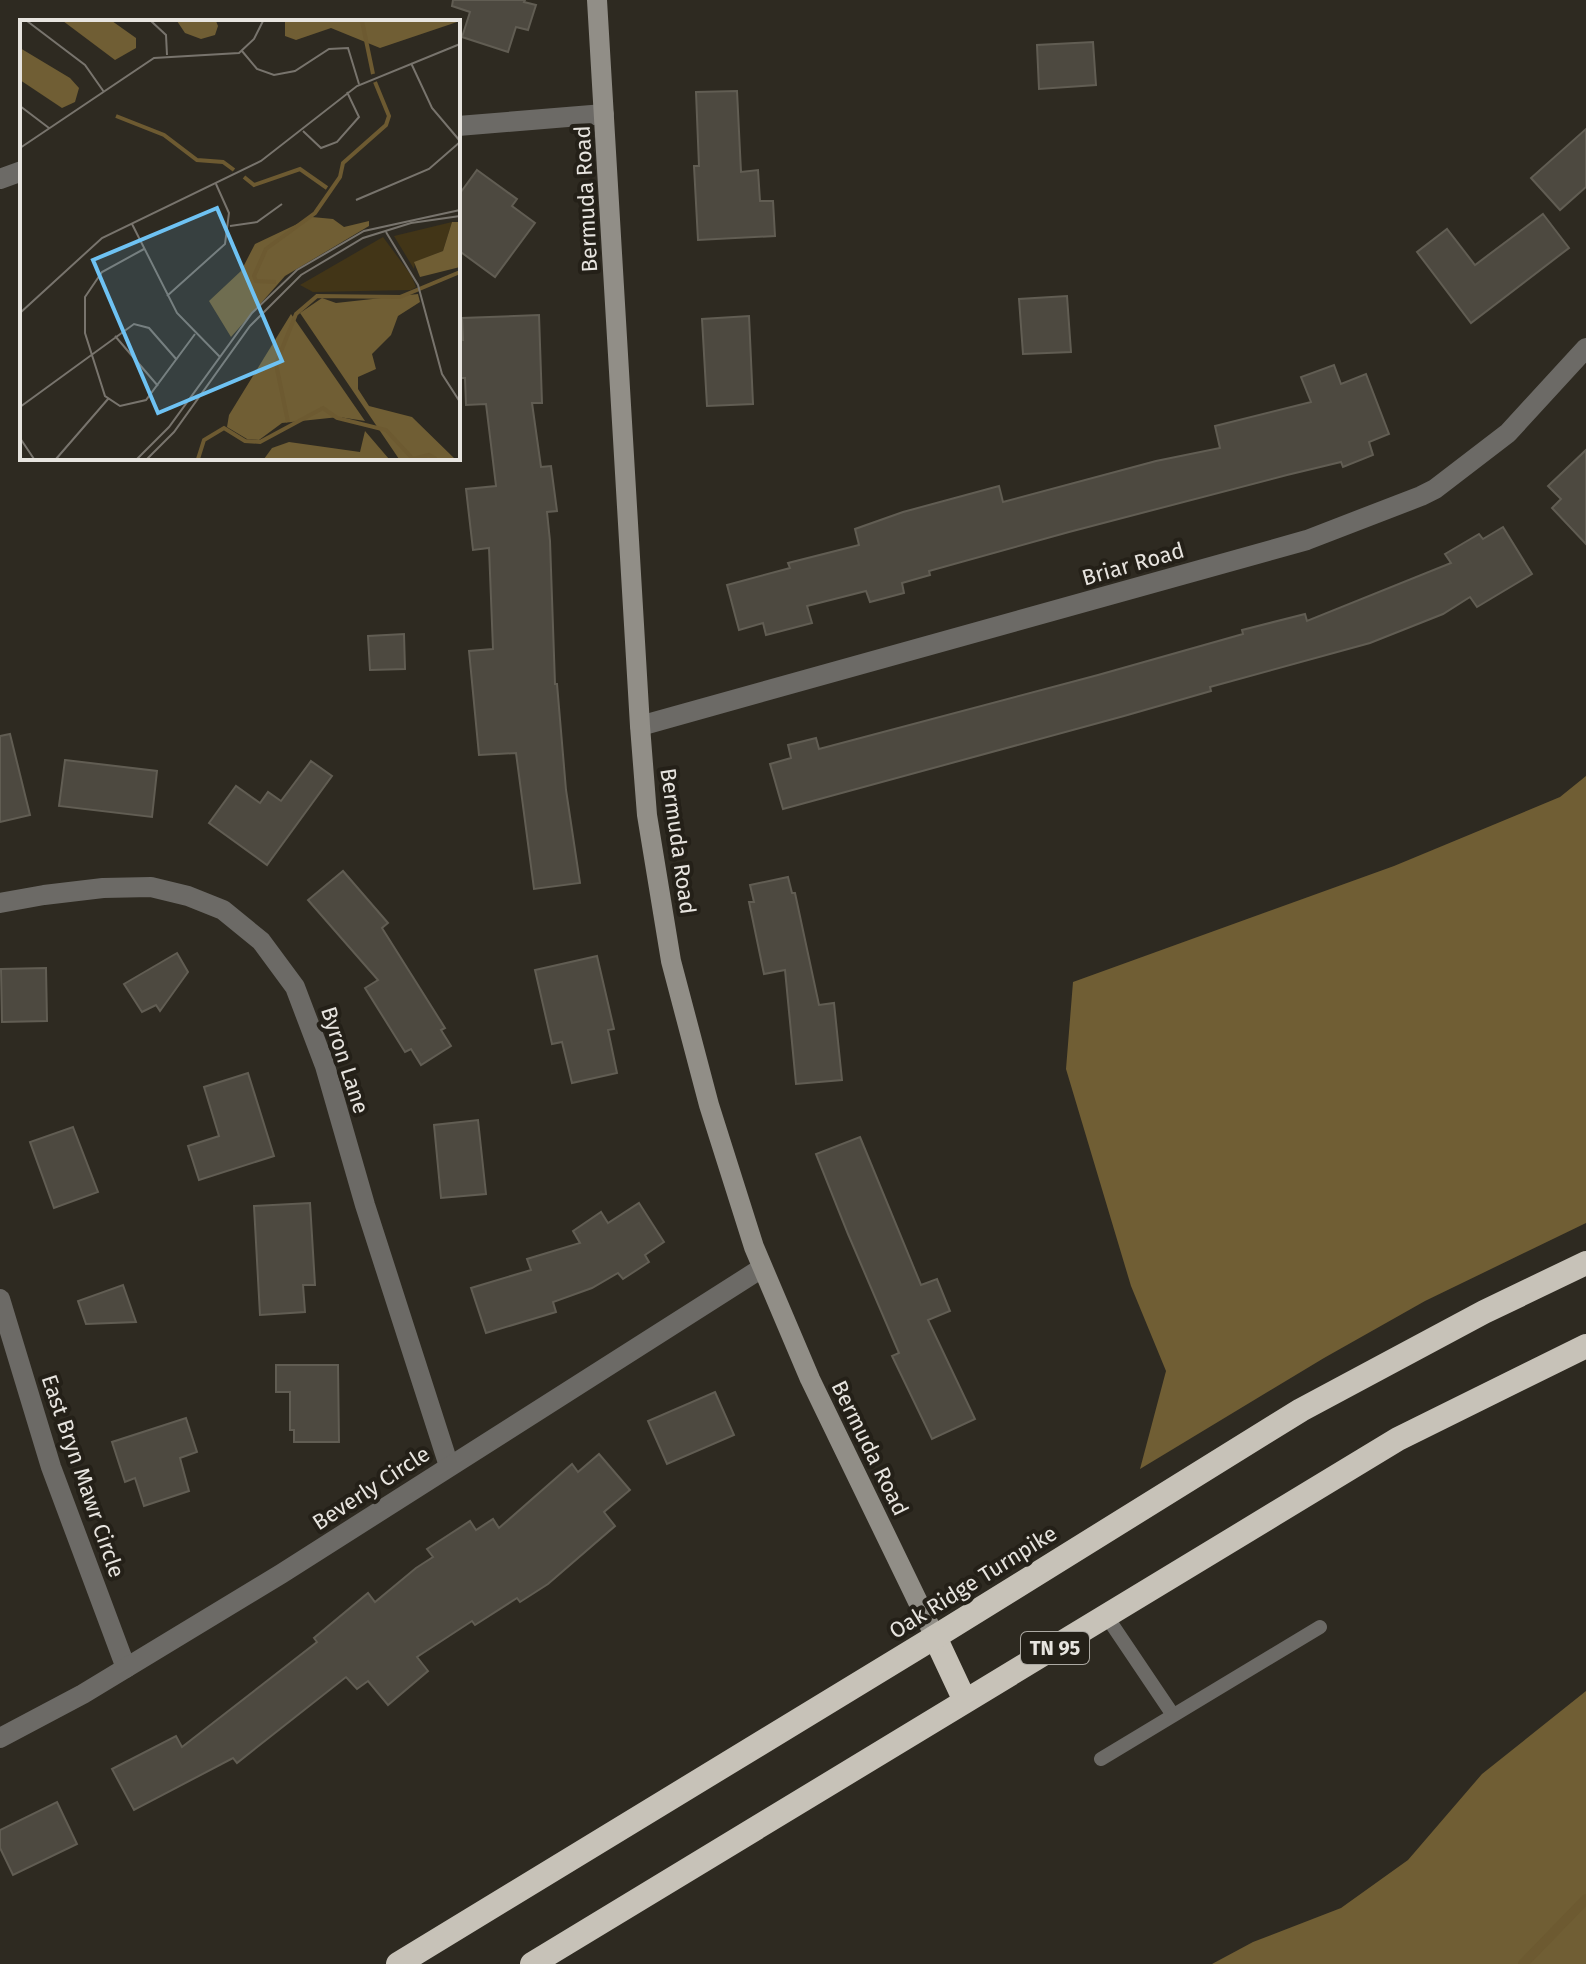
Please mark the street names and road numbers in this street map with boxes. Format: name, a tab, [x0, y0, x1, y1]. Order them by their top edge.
street label: Bermuda Road	[569, 125, 603, 273]
street label: Briar Road	[1079, 537, 1187, 591]
street label: Bermuda Road	[654, 766, 702, 916]
street label: Byron Lane	[315, 1003, 375, 1117]
street label: East Bryn Mawr Circle	[36, 1371, 130, 1581]
street label: Bermuda Road	[826, 1376, 914, 1520]
street label: Beverly Circle	[307, 1440, 435, 1536]
street label: Oak Ridge Turnpike	[884, 1520, 1062, 1644]
road number: TN 95	[1021, 1632, 1089, 1664]

